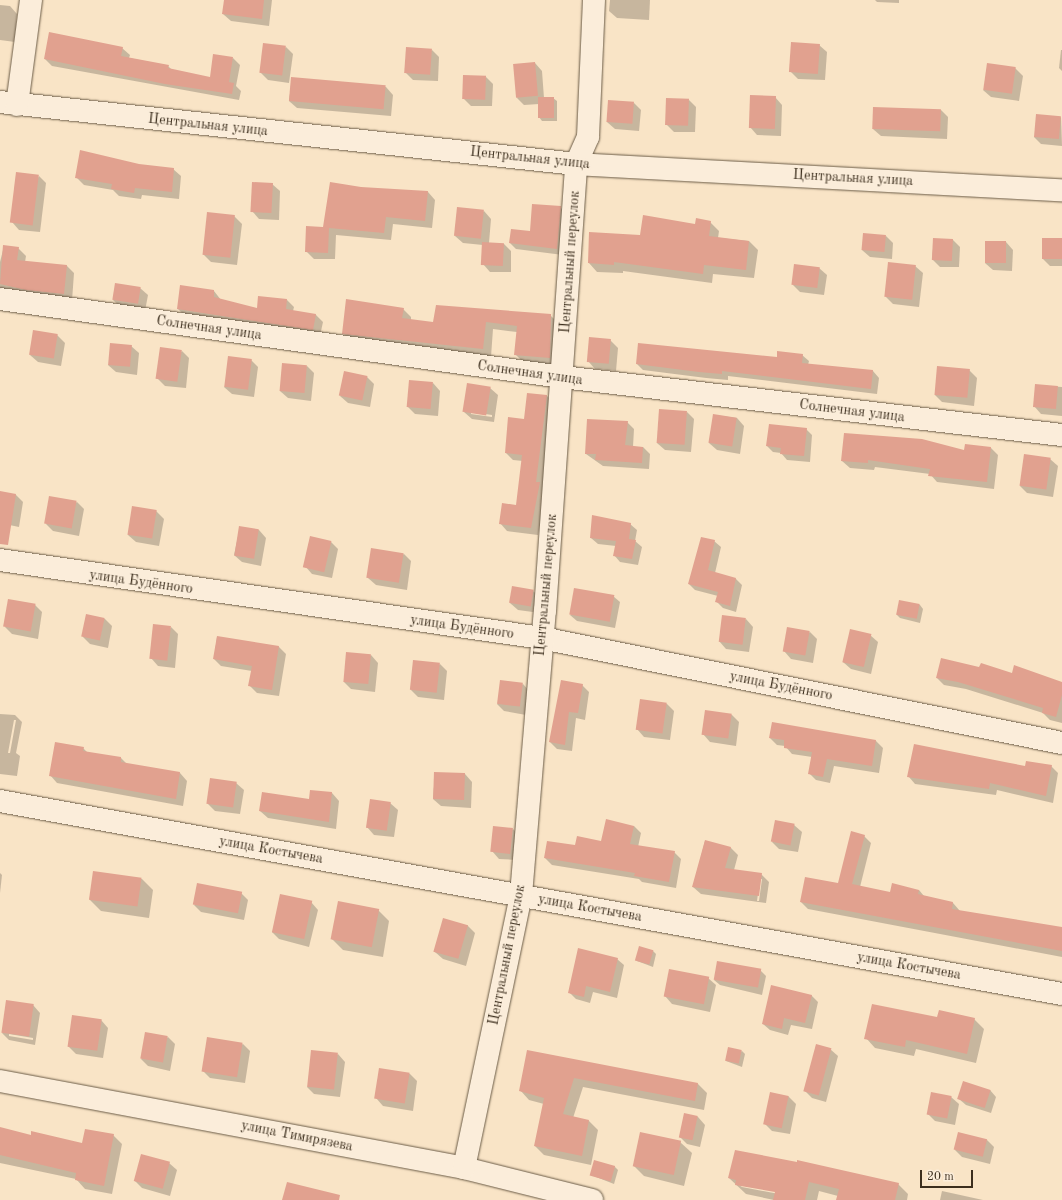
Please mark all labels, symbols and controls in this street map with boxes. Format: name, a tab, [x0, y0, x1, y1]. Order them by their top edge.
street label: Центральная улица	[147, 110, 269, 140]
street label: Центральная улица	[469, 143, 591, 173]
street label: Центральная улица	[792, 166, 914, 190]
street label: Центральный переулок	[557, 190, 583, 334]
street label: Солнечная улица	[155, 312, 263, 344]
street label: Солнечная улица	[476, 357, 584, 389]
street label: Солнечная улица	[798, 396, 906, 426]
street label: Центральный переулок	[531, 513, 561, 657]
street label: улица Будённого	[88, 566, 194, 598]
street label: улица Будённого	[409, 611, 515, 643]
street label: улица Будённого	[728, 668, 834, 704]
street label: улица Костычева	[218, 833, 324, 867]
street label: Центральный переулок	[485, 883, 529, 1027]
street label: улица Костычева	[537, 891, 643, 925]
street label: улица Костычева	[856, 949, 962, 983]
street label: улица Тимирязева	[240, 1117, 354, 1155]
scale bar	[922, 1162, 975, 1188]
text: 20 m	[927, 1171, 954, 1183]

